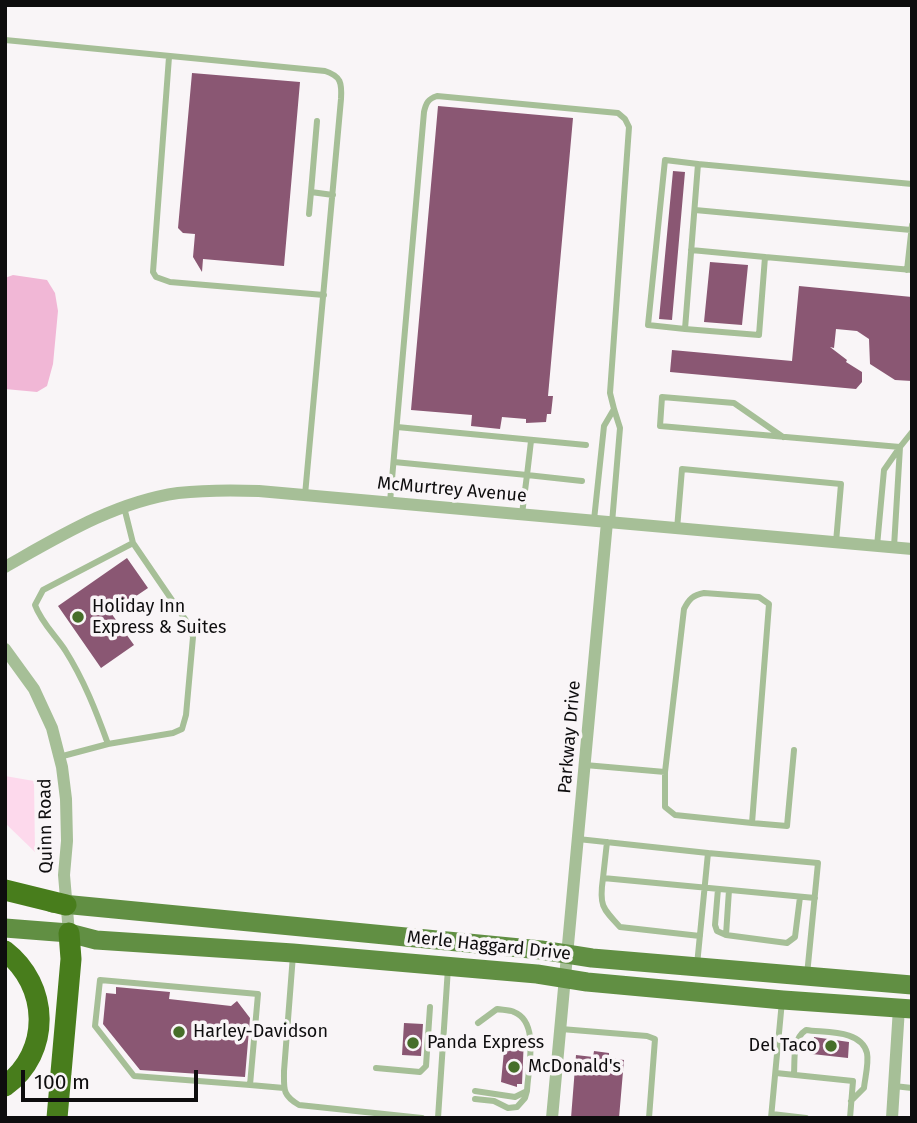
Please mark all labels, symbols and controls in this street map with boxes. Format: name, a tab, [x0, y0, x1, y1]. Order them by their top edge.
street label: McMurtrey Avenue	[376, 473, 528, 507]
place label: Holiday Inn Express & Suites	[92, 596, 226, 638]
marker: Holiday Inn Express & Suites	[70, 609, 86, 625]
street label: Parkway Drive	[554, 680, 586, 794]
street label: Quinn Road	[34, 778, 58, 874]
street label: Merle Haggard Drive	[406, 927, 572, 965]
place label: Harley-Davidson	[193, 1021, 328, 1043]
marker: Harley-Davidson	[171, 1024, 187, 1040]
place label: Panda Express	[427, 1032, 544, 1054]
marker: Panda Express	[405, 1035, 421, 1051]
place label: Del Taco	[749, 1035, 817, 1057]
marker: Del Taco	[823, 1038, 839, 1054]
scale bar	[24, 1056, 201, 1100]
place label: McDonald's	[528, 1056, 621, 1078]
marker: McDonald's	[506, 1059, 522, 1075]
text: 100 m	[34, 1069, 90, 1095]

